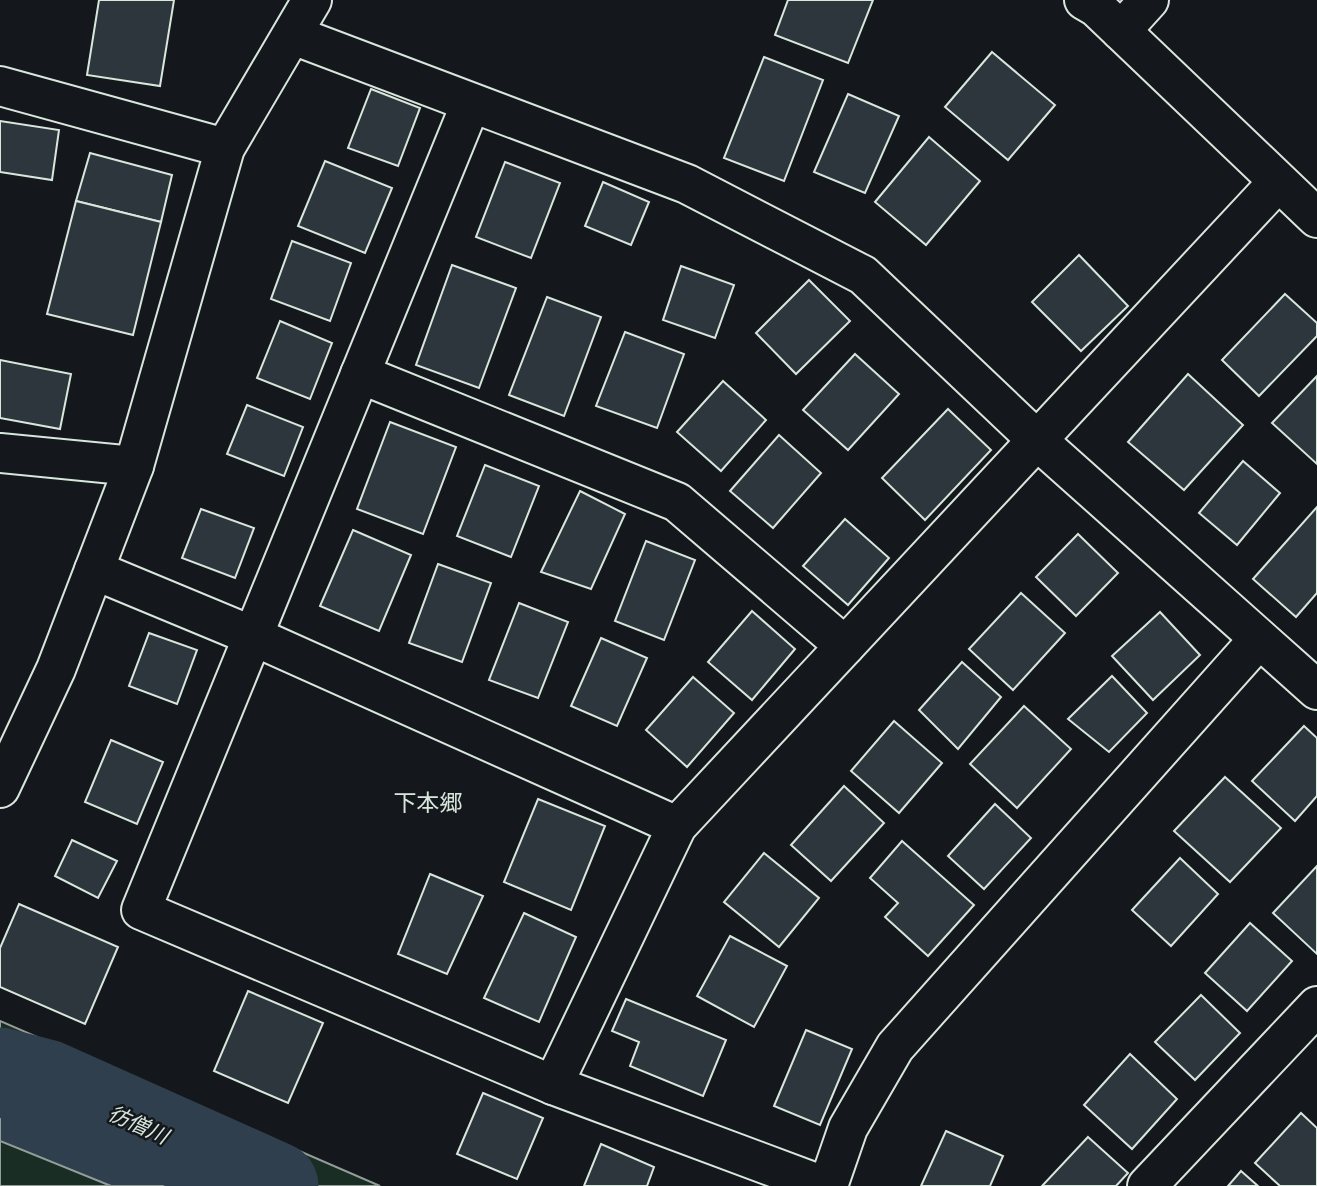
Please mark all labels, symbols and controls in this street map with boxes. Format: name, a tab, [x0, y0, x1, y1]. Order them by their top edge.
district label: 下本郷	[394, 789, 463, 817]
water label: 彷僧川	[104, 1100, 174, 1151]

